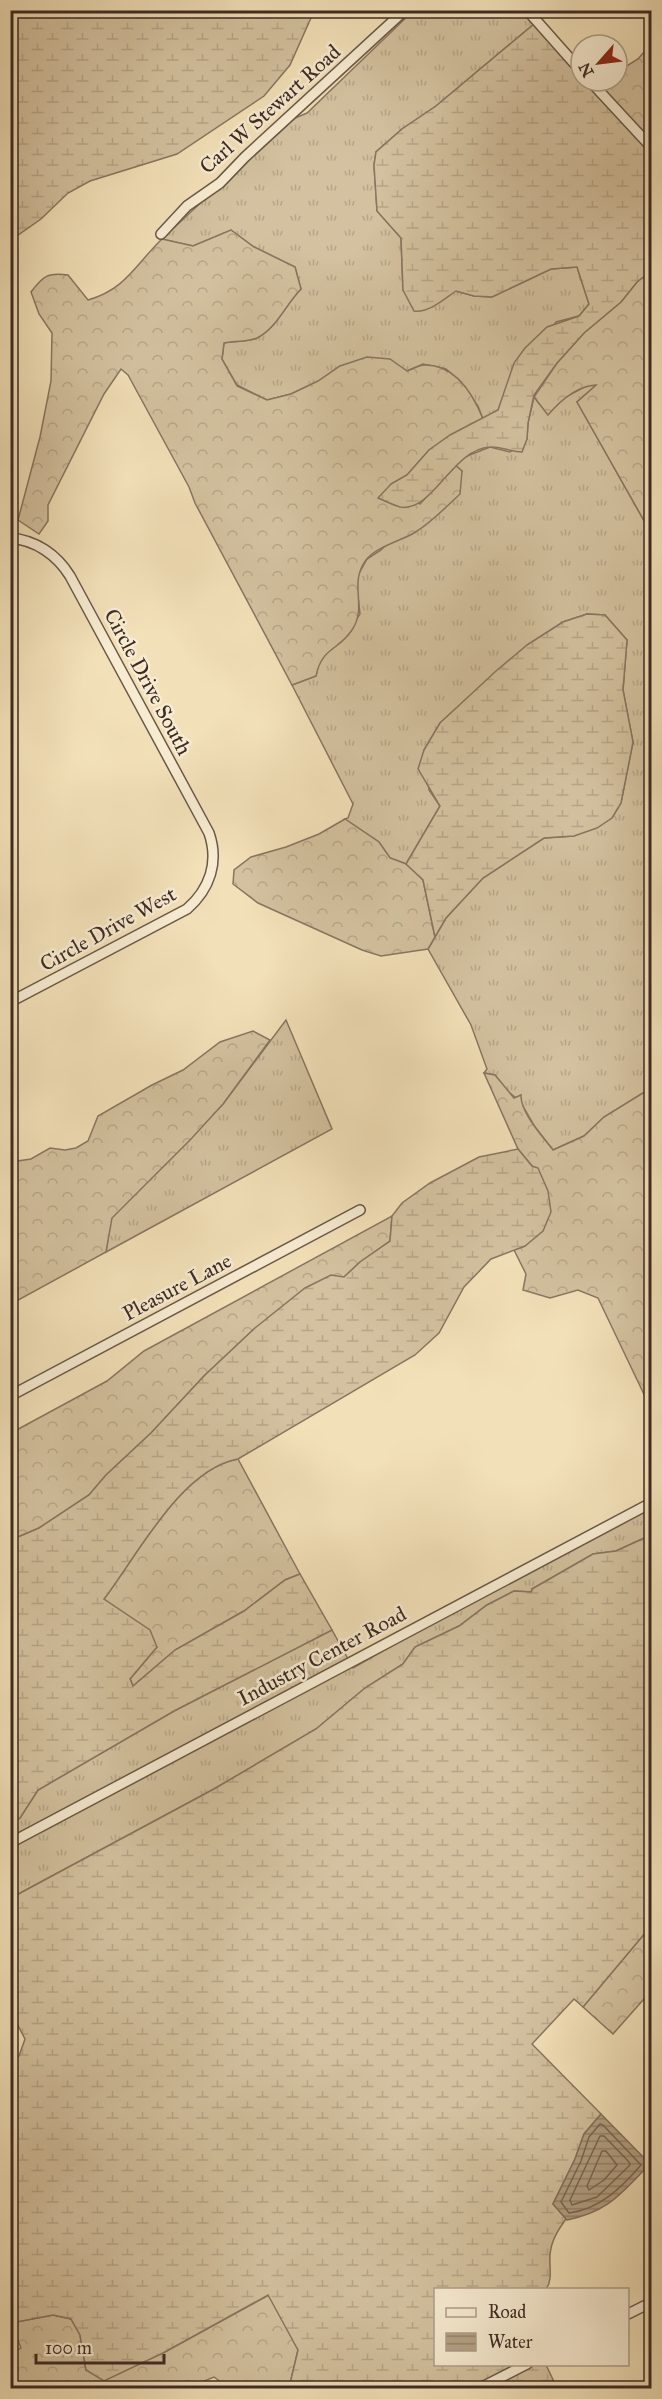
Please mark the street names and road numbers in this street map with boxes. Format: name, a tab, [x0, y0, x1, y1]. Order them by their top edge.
street label: Carl W Stewart Road	[194, 38, 346, 179]
street label: Circle Drive South	[99, 604, 198, 760]
street label: Circle Drive West	[35, 881, 181, 977]
street label: Pleasure Lane	[118, 1247, 236, 1327]
street label: Industry Center Road	[233, 1600, 411, 1711]

